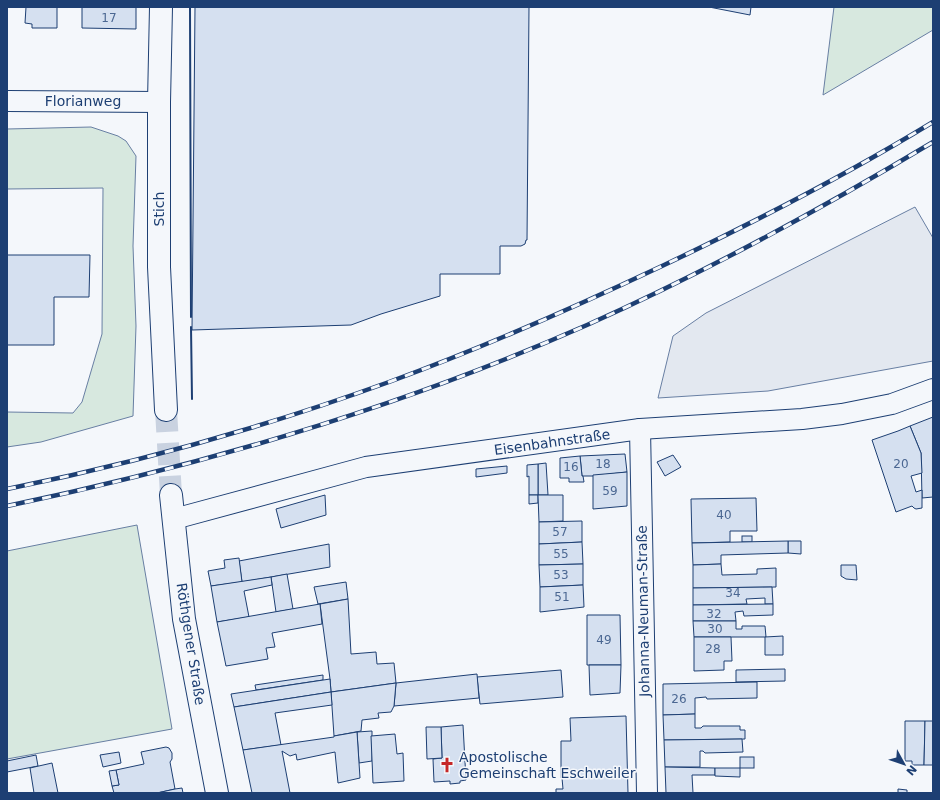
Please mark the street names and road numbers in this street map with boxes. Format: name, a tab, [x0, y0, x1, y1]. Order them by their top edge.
street label: Florianweg	[45, 93, 121, 109]
street label: Stich	[151, 192, 167, 226]
street label: Eisenbahnstraße	[493, 426, 611, 458]
street label: Johanna-Neuman-Straße	[634, 525, 653, 698]
street label: Röthgener Straße	[173, 582, 209, 706]

